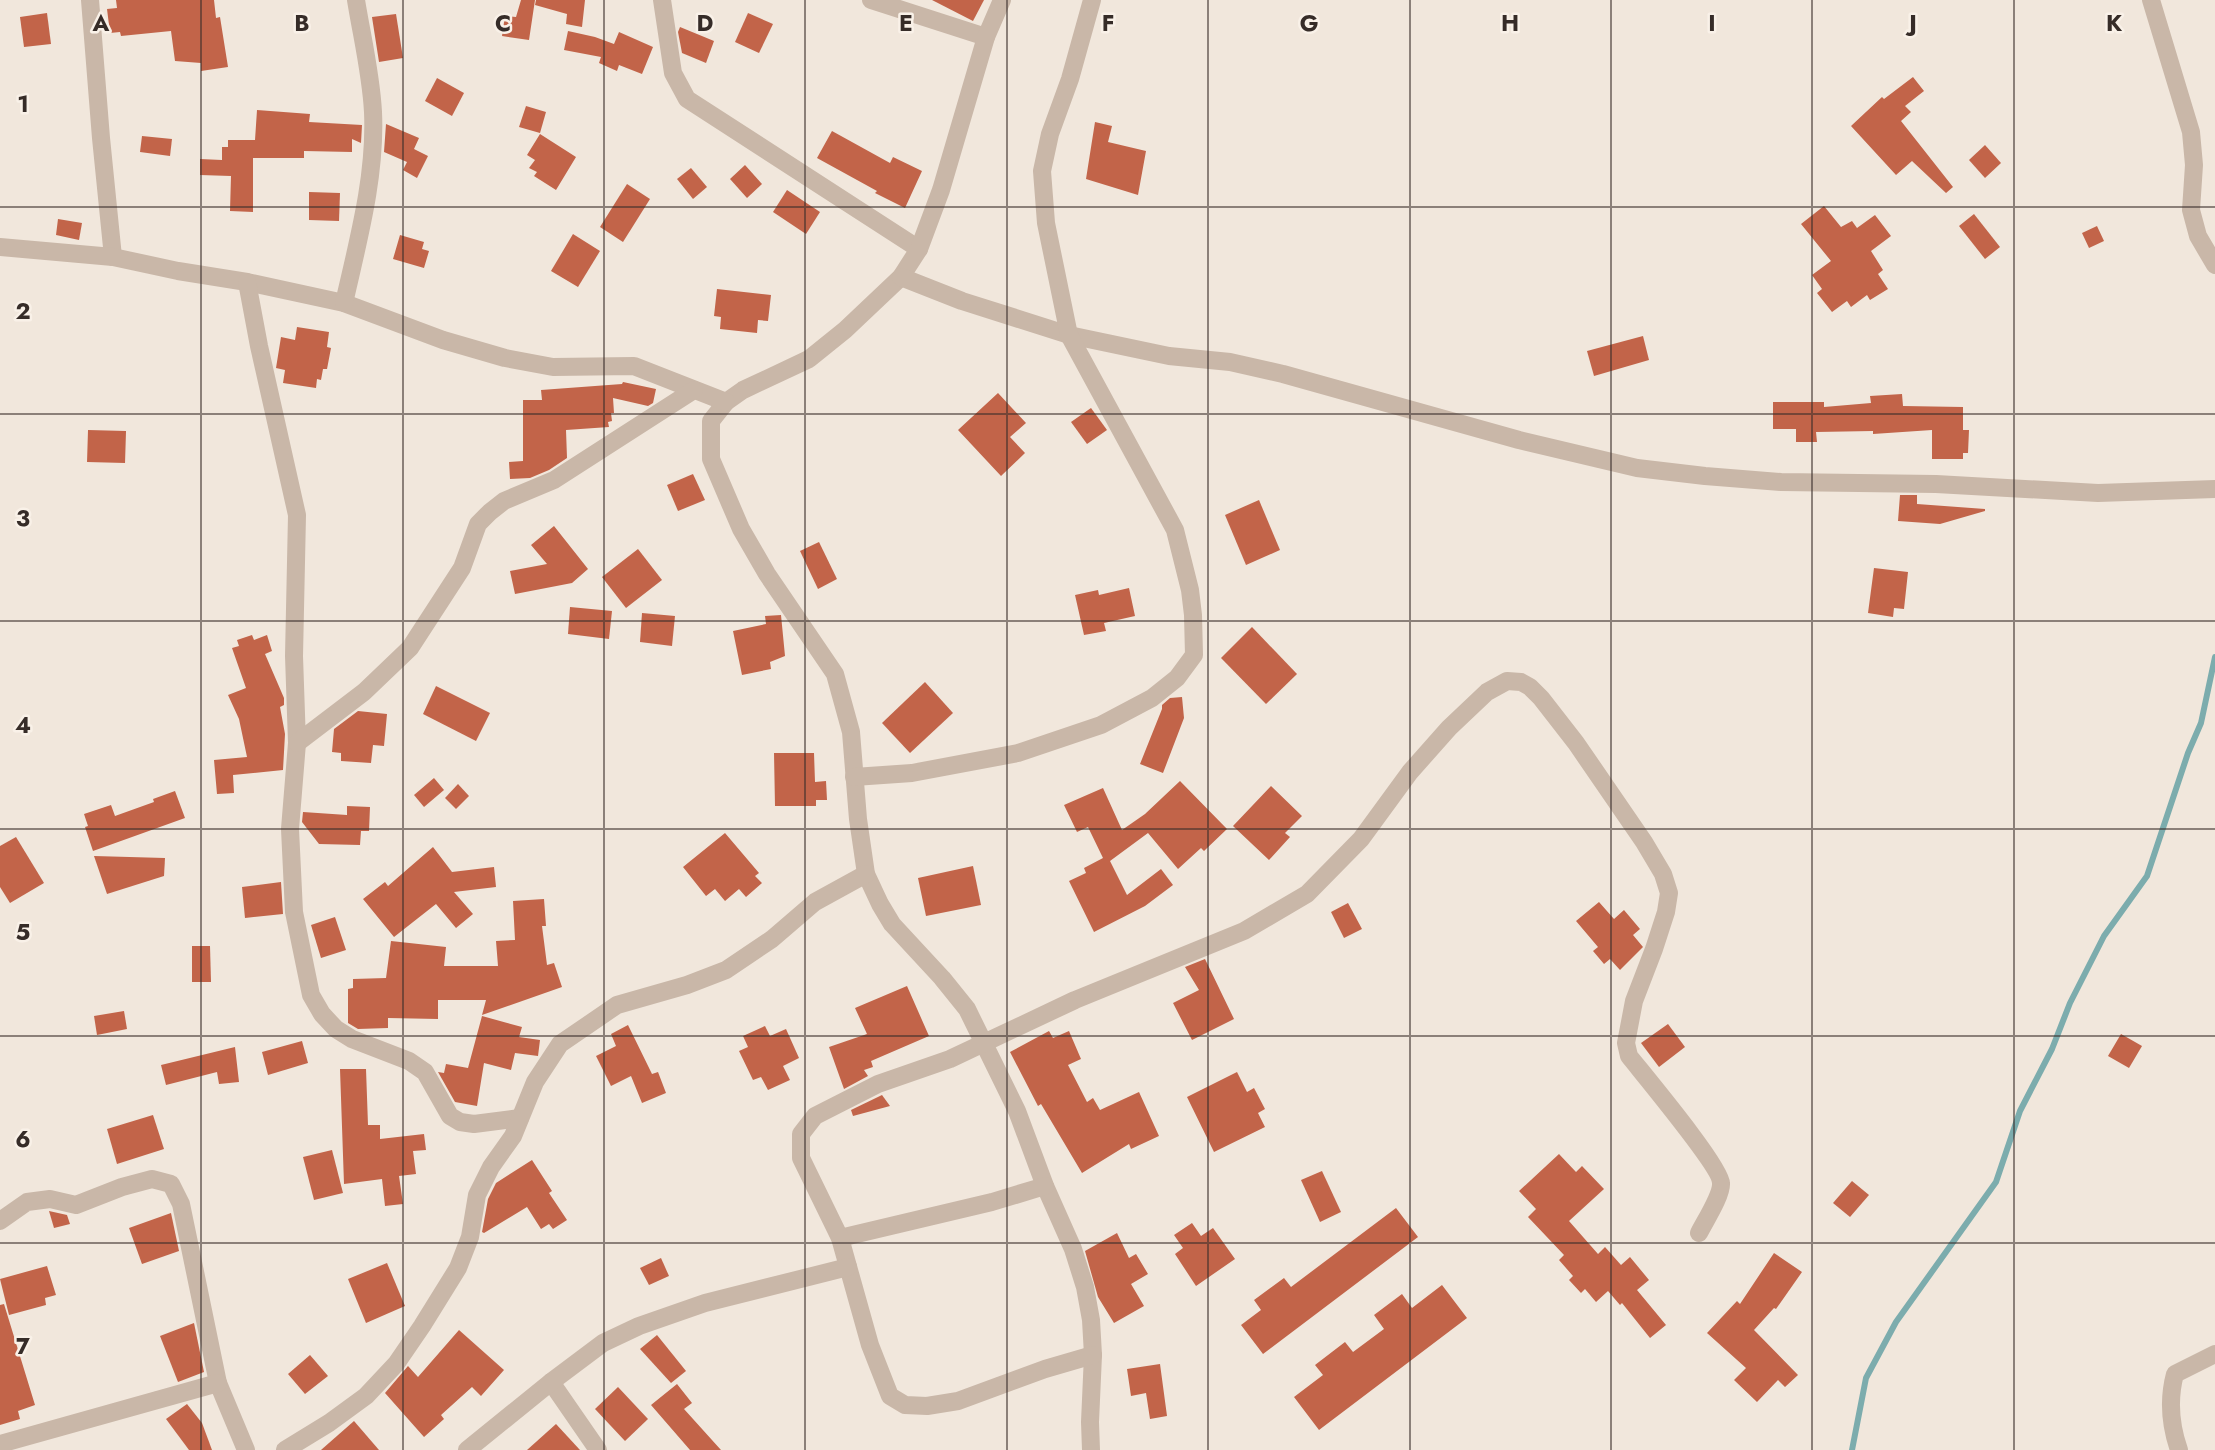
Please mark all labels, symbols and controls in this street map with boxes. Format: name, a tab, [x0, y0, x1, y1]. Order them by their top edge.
text: A	[92, 6, 110, 40]
text: B	[294, 6, 310, 40]
text: C	[495, 6, 511, 40]
text: D	[697, 6, 714, 40]
text: E	[899, 6, 913, 40]
text: F	[1102, 6, 1114, 40]
text: G	[1300, 6, 1318, 40]
text: H	[1501, 6, 1519, 40]
text: I	[1708, 6, 1716, 40]
text: J	[1905, 6, 1917, 40]
text: K	[2106, 6, 2123, 40]
text: 1	[17, 87, 29, 121]
text: 2	[15, 294, 31, 328]
text: 3	[16, 501, 30, 535]
text: 4	[15, 708, 31, 742]
text: 5	[16, 915, 30, 949]
text: 6	[15, 1122, 31, 1156]
text: 7	[16, 1329, 30, 1363]

